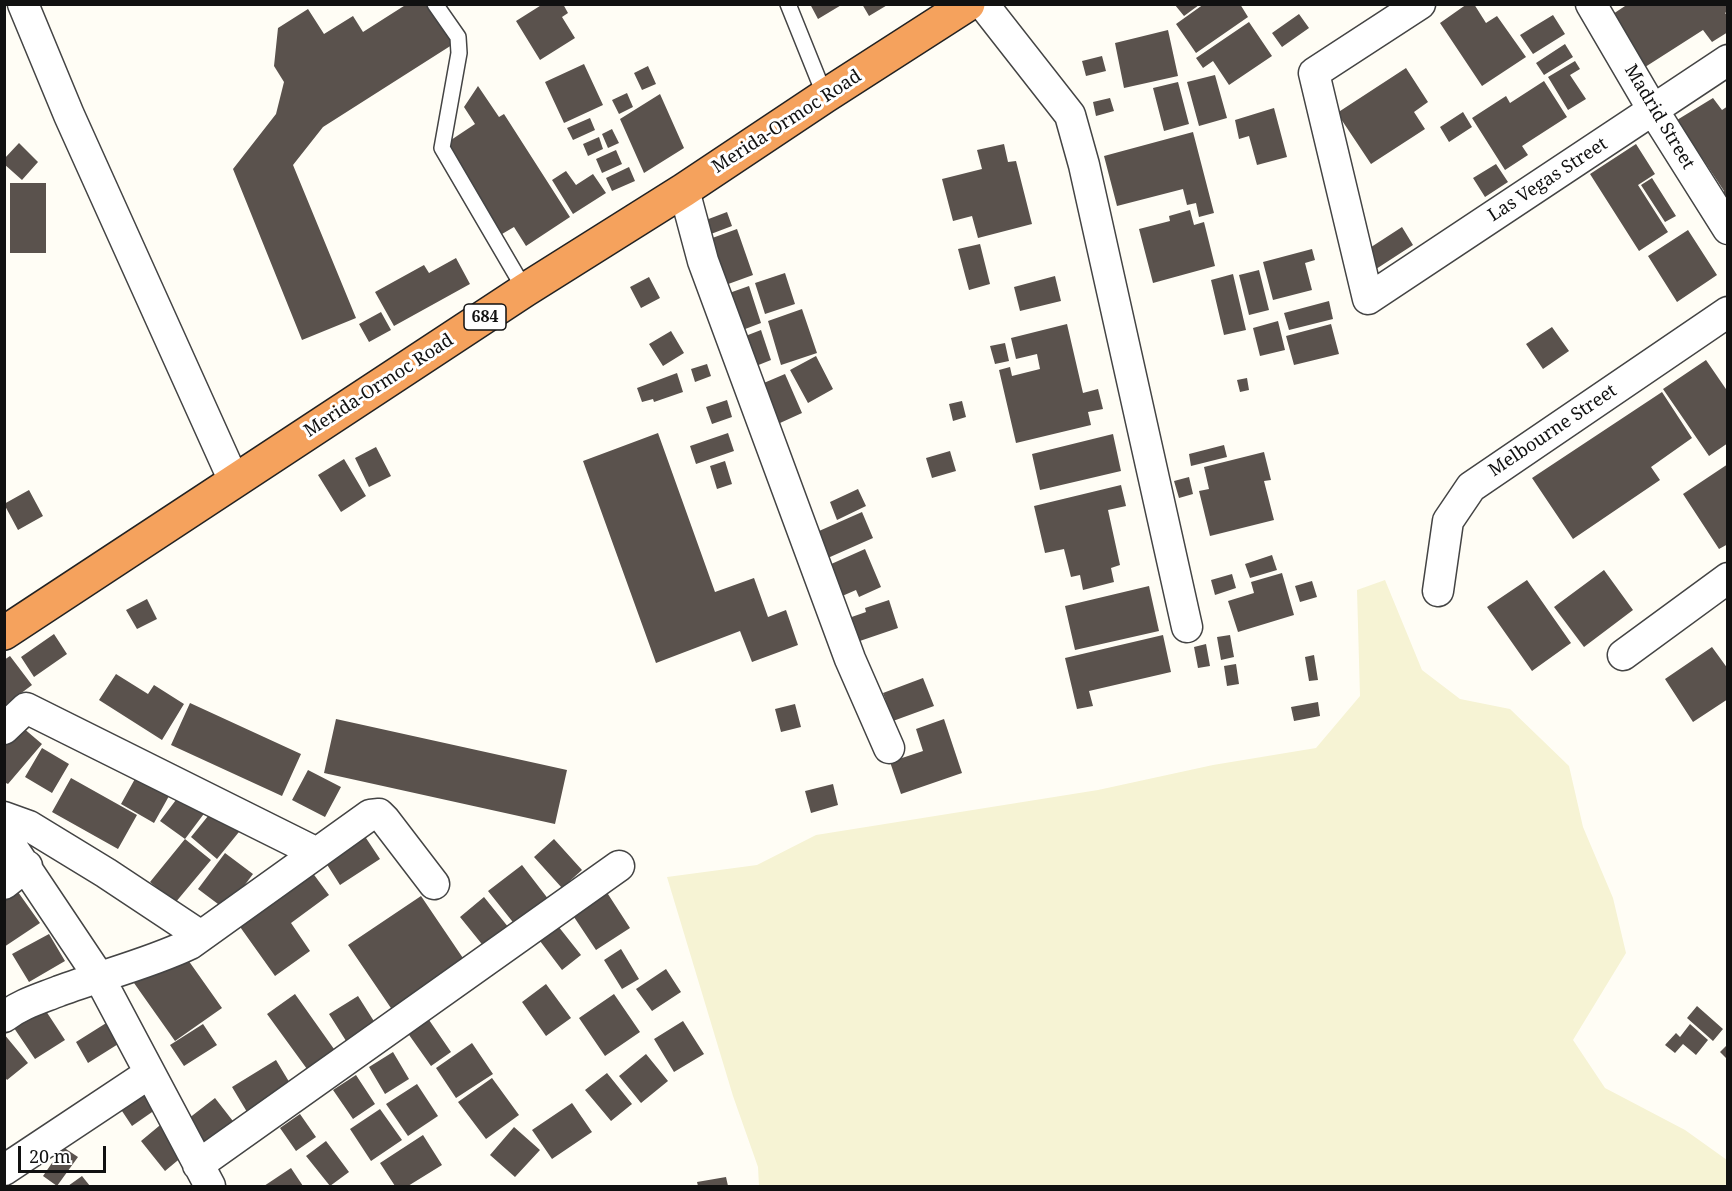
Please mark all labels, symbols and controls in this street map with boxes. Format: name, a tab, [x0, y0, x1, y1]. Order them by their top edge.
street label: Madrid Street	[1619, 61, 1699, 173]
street label: Merida-Ormoc Road	[708, 66, 866, 178]
street label: Las Vegas Street	[1484, 133, 1612, 227]
road number: 684	[464, 304, 506, 330]
street label: Merida-Ormoc Road	[300, 330, 458, 442]
street label: Melbourne Street	[1485, 380, 1621, 482]
scale bar	[21, 1134, 110, 1172]
text: 20 m	[29, 1144, 71, 1168]

